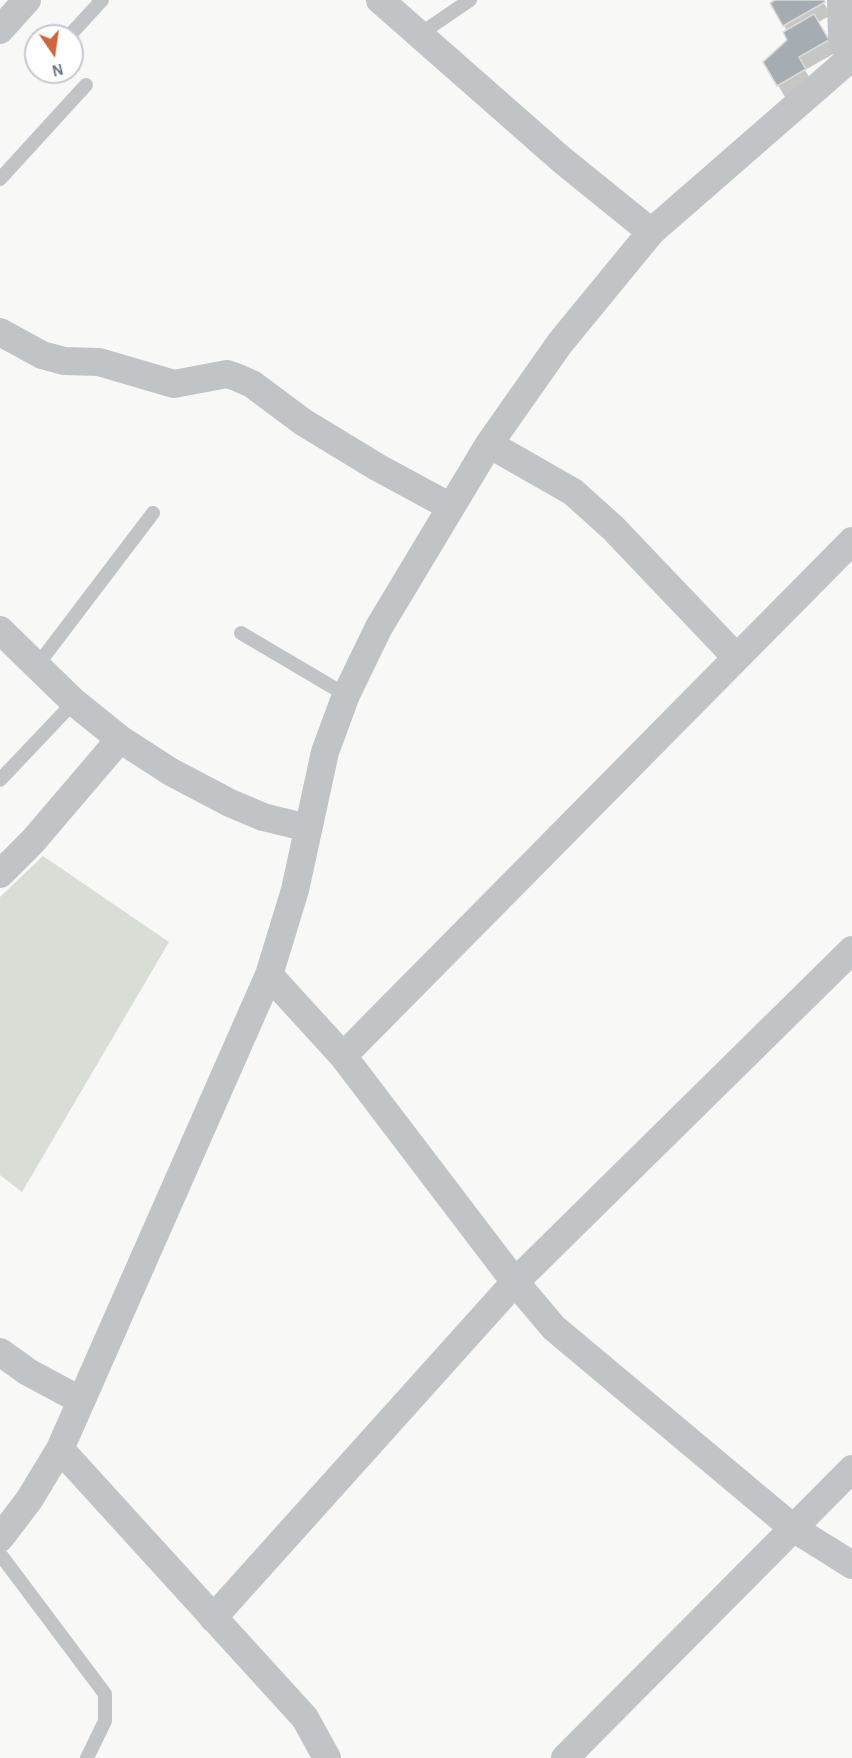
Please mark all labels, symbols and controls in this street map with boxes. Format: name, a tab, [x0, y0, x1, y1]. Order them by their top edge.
north arrow	[24, 24, 84, 84]
text: N	[50, 61, 65, 79]

